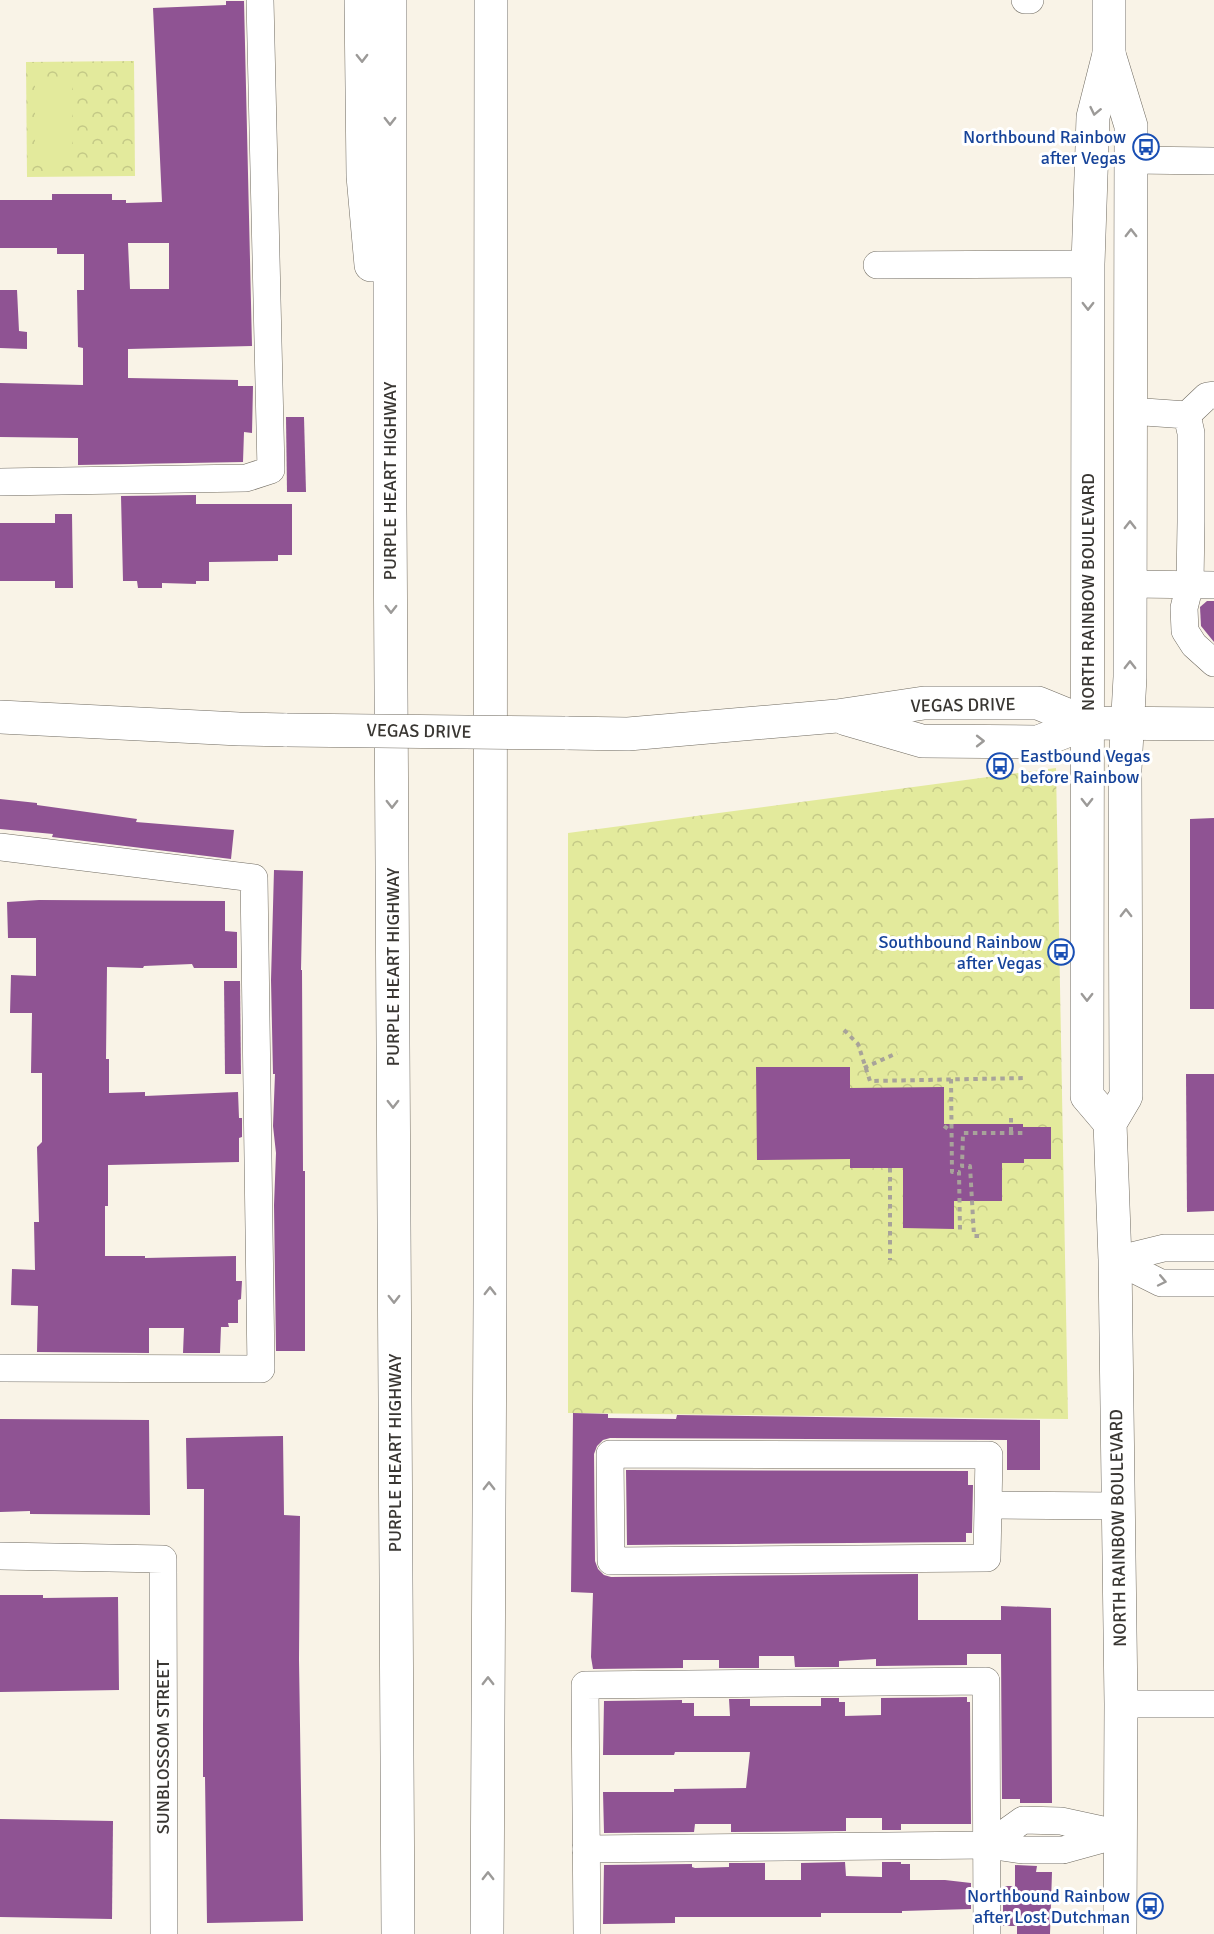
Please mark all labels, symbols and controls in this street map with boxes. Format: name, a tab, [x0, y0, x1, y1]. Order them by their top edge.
one-way arrow	[356, 54, 368, 63]
one-way arrow	[1089, 106, 1102, 116]
one-way arrow	[384, 117, 396, 126]
place label: Northbound Rainbow after Vegas	[963, 126, 1126, 169]
bus stop icon: Northbound Rainbow after Vegas	[1131, 132, 1161, 162]
one-way arrow	[1125, 229, 1137, 238]
one-way arrow	[1082, 301, 1094, 310]
street label: PURPLE HEART HIGHWAY	[379, 382, 401, 580]
street label: NORTH RAINBOW BOULEVARD	[1077, 473, 1099, 711]
one-way arrow	[1124, 521, 1136, 530]
one-way arrow	[385, 605, 397, 614]
one-way arrow	[1124, 660, 1136, 669]
street label: VEGAS DRIVE	[910, 693, 1016, 717]
street label: VEGAS DRIVE	[366, 719, 472, 743]
one-way arrow	[976, 735, 985, 747]
place label: Eastbound Vegas before Rainbow	[1020, 745, 1150, 788]
bus stop icon: Eastbound Vegas before Rainbow	[985, 751, 1015, 781]
one-way arrow	[1081, 798, 1093, 807]
one-way arrow	[386, 800, 398, 809]
street label: PURPLE HEART HIGHWAY	[382, 868, 404, 1066]
one-way arrow	[1120, 908, 1132, 917]
place label: Southbound Rainbow after Vegas	[878, 931, 1042, 974]
bus stop icon: Southbound Rainbow after Vegas	[1046, 937, 1076, 967]
one-way arrow	[1081, 993, 1093, 1002]
one-way arrow	[387, 1100, 399, 1109]
one-way arrow	[1157, 1273, 1167, 1286]
one-way arrow	[484, 1286, 496, 1295]
one-way arrow	[388, 1295, 400, 1304]
street label: PURPLE HEART HIGHWAY	[384, 1354, 406, 1552]
street label: NORTH RAINBOW BOULEVARD	[1105, 1409, 1131, 1647]
one-way arrow	[483, 1481, 495, 1490]
street label: SUNBLOSSOM STREET	[152, 1660, 174, 1834]
one-way arrow	[482, 1676, 494, 1685]
one-way arrow	[481, 1871, 494, 1880]
place label: Northbound Rainbow after Lost Dutchman	[967, 1885, 1130, 1928]
bus stop icon: Northbound Rainbow after Lost Dutchman	[1135, 1891, 1165, 1921]

